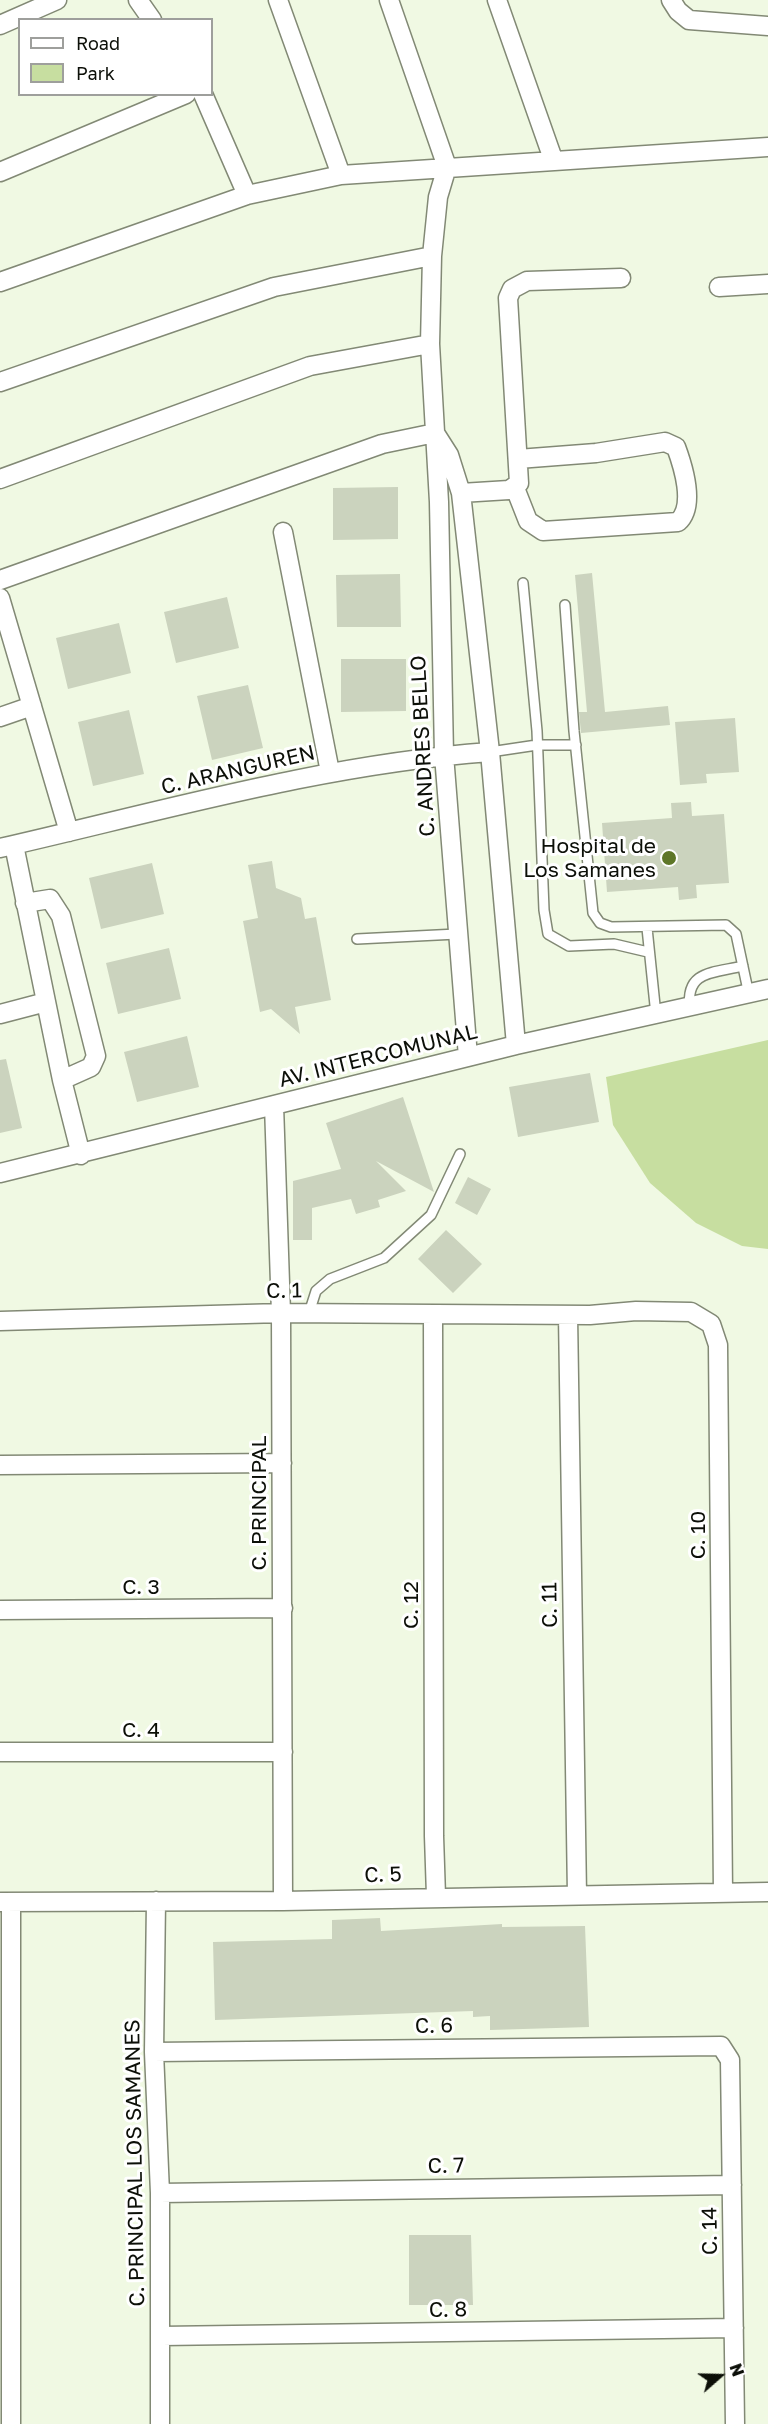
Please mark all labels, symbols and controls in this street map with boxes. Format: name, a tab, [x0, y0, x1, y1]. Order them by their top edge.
legend	[18, 18, 213, 96]
text: Road	[76, 32, 120, 54]
text: Park	[76, 62, 115, 84]
street label: C. ANDRES BELLO	[406, 655, 440, 837]
street label: C. ARANGUREN	[159, 740, 317, 800]
place label: Hospital de Los Samanes	[523, 833, 656, 883]
marker: Hospital de Los Samanes	[660, 849, 678, 867]
street label: AV. INTERCOMUNAL	[276, 1019, 480, 1093]
street label: C. 1	[266, 1278, 302, 1304]
street label: C. PRINCIPAL	[246, 1436, 272, 1570]
street label: C. 10	[685, 1511, 711, 1559]
street label: C. 3	[122, 1574, 160, 1600]
street label: C. 12	[398, 1581, 424, 1629]
street label: C. 11	[537, 1582, 563, 1628]
street label: C. 4	[122, 1717, 160, 1743]
street label: C. 5	[364, 1862, 402, 1888]
street label: C. 6	[415, 2013, 453, 2039]
street label: C. PRINCIPAL LOS SAMANES	[120, 2019, 150, 2307]
street label: C. 7	[428, 2153, 464, 2179]
street label: C. 14	[697, 2207, 723, 2255]
street label: C. 8	[429, 2297, 467, 2323]
north arrow	[690, 2346, 750, 2406]
text: N	[725, 2361, 748, 2379]

